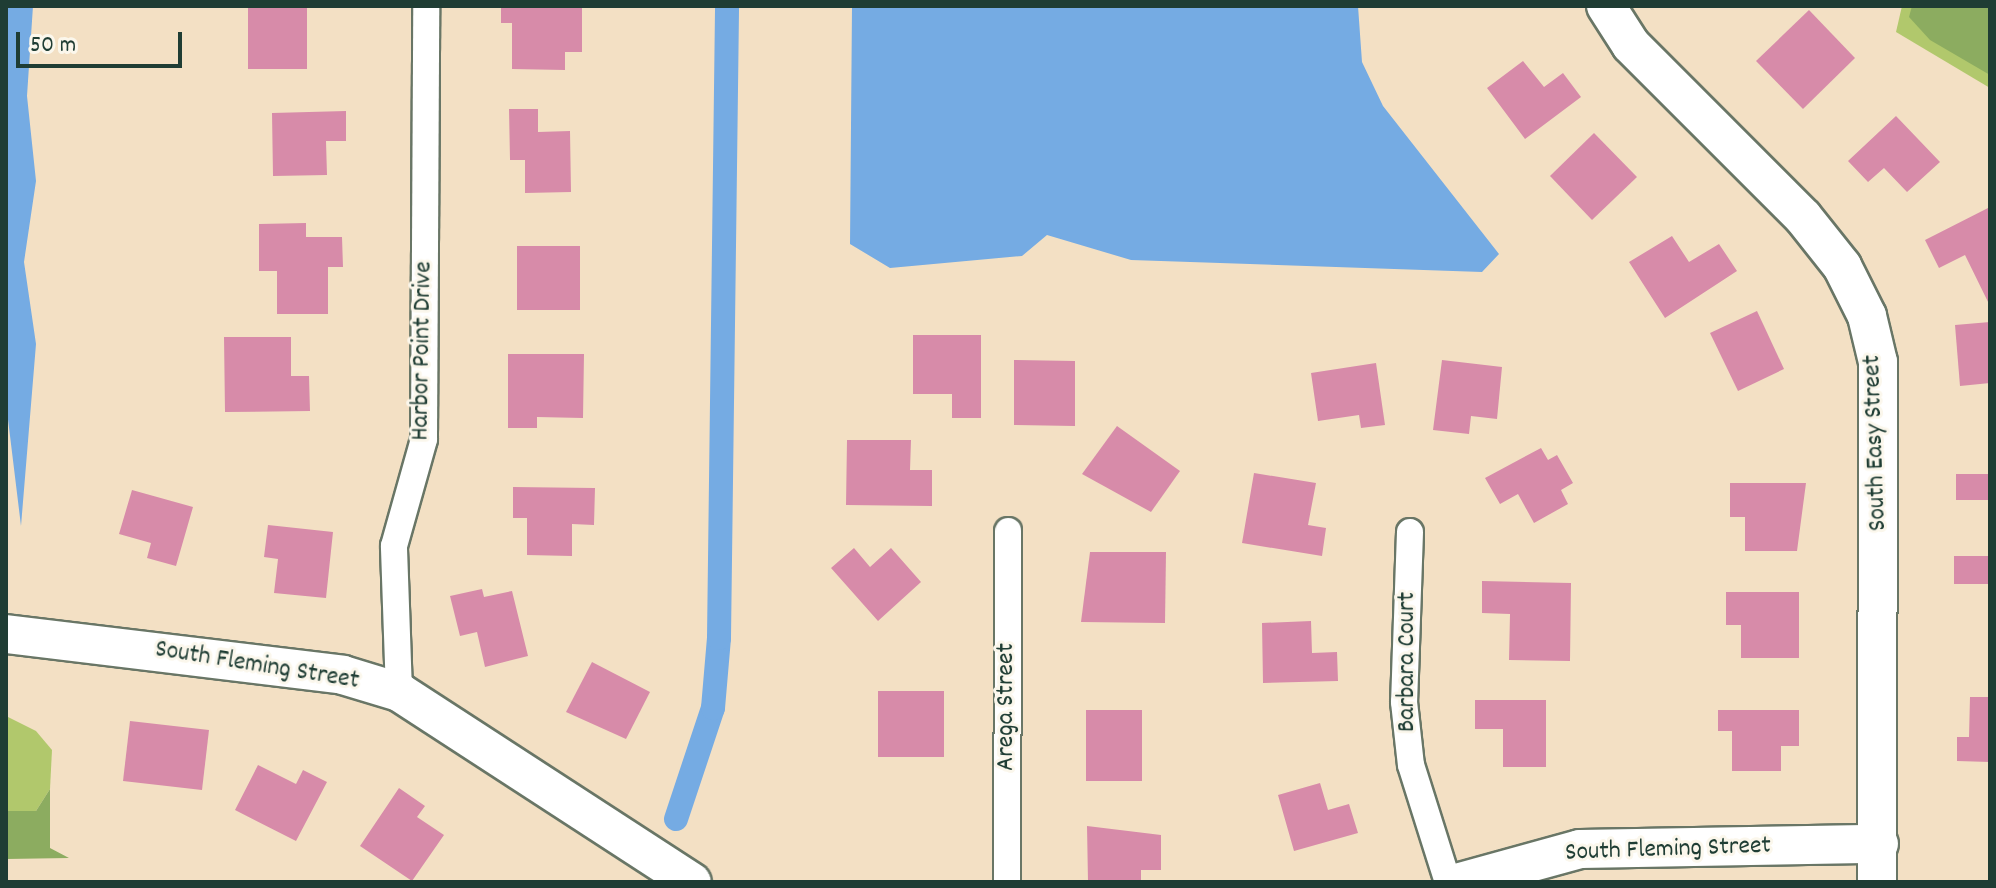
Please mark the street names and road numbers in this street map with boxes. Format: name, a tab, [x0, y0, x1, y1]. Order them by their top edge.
street label: Harbor Point Drive	[406, 261, 440, 441]
street label: South Easy Street	[1857, 354, 1895, 532]
street label: Barbara Court	[1392, 592, 1424, 732]
street label: South Fleming Street	[153, 634, 361, 698]
street label: Arega Street	[991, 643, 1023, 771]
street label: South Fleming Street	[1564, 831, 1772, 869]

